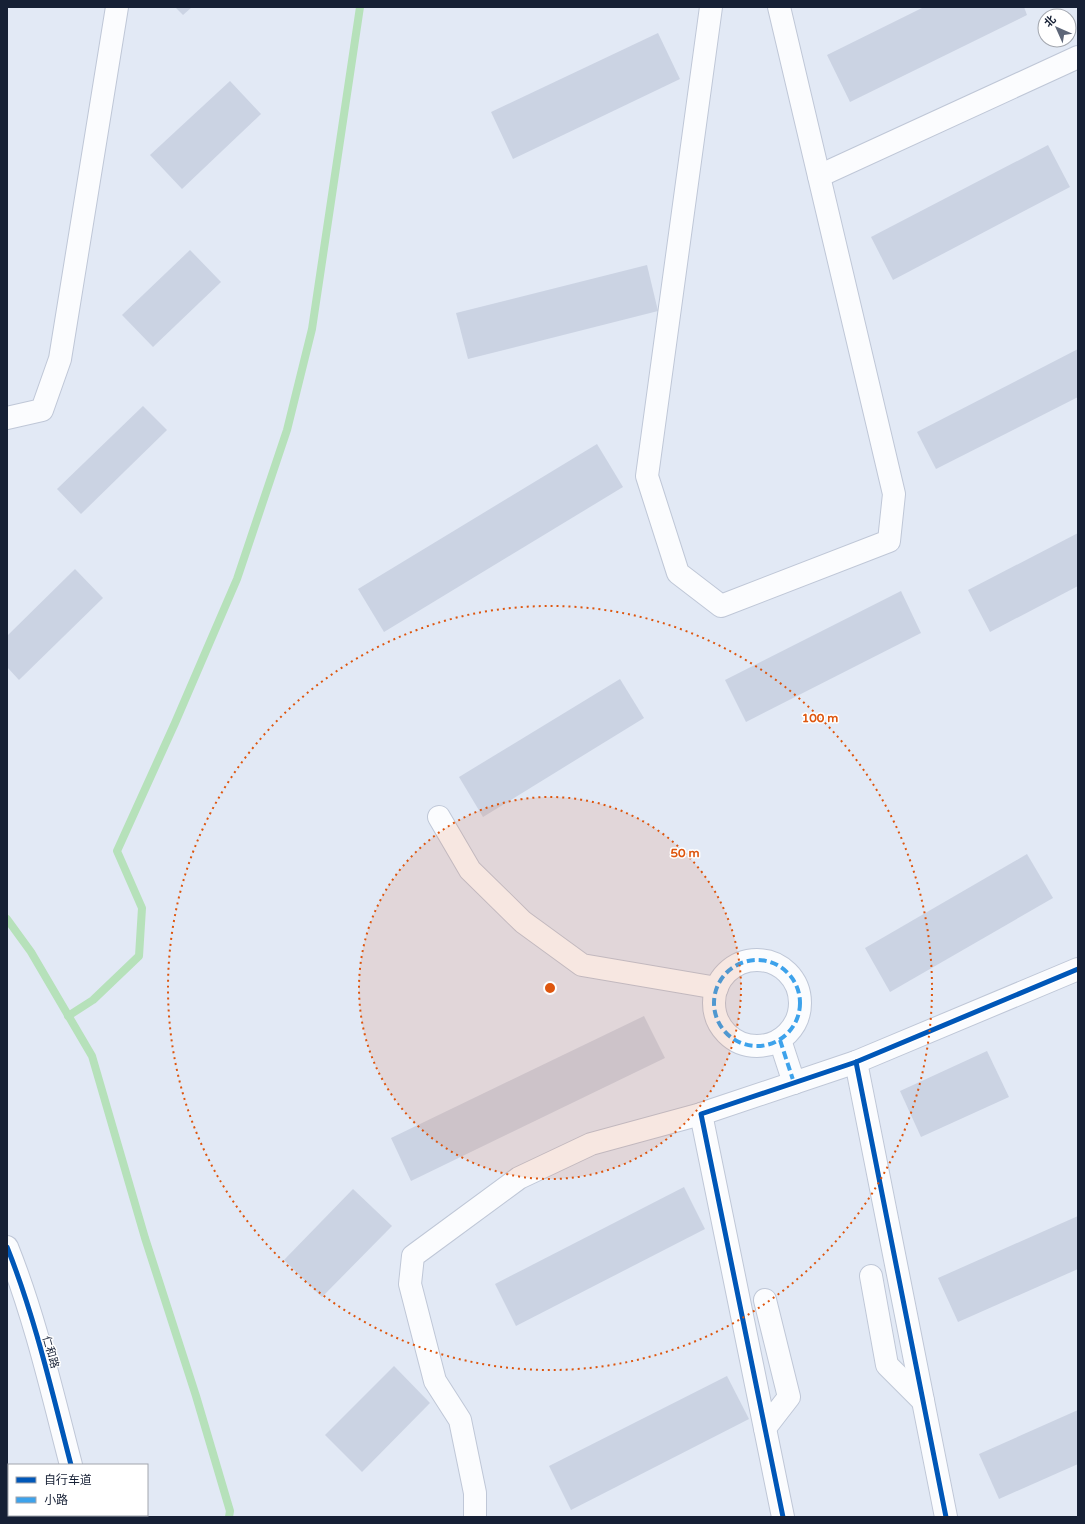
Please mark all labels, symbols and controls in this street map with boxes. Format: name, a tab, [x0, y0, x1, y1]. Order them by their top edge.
north arrow	[1037, 8, 1077, 48]
text: 北	[1042, 13, 1059, 30]
text: 100 m	[802, 711, 838, 725]
text: 50 m	[670, 846, 700, 860]
centre of rings	[543, 981, 557, 995]
street label: 仁和路	[40, 1334, 61, 1370]
legend	[8, 1464, 148, 1516]
text: 自行车道	[44, 1473, 92, 1487]
text: 小路	[44, 1493, 68, 1507]

